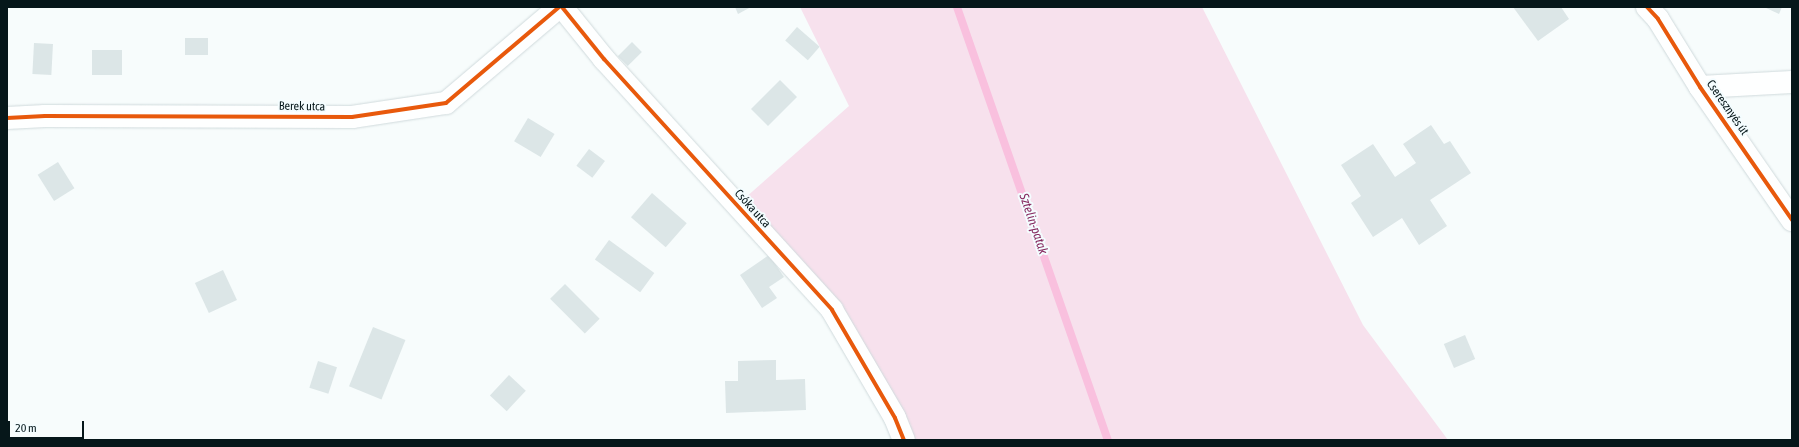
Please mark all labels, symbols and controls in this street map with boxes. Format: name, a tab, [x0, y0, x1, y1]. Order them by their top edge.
street label: Cseresznyés út	[1703, 78, 1751, 138]
street label: Berek utca	[279, 99, 325, 115]
street label: Csóka utca	[731, 187, 773, 231]
water label: Sztelin-patak	[1015, 192, 1051, 256]
scale bar	[10, 413, 86, 439]
text: 20 m	[15, 421, 37, 435]

